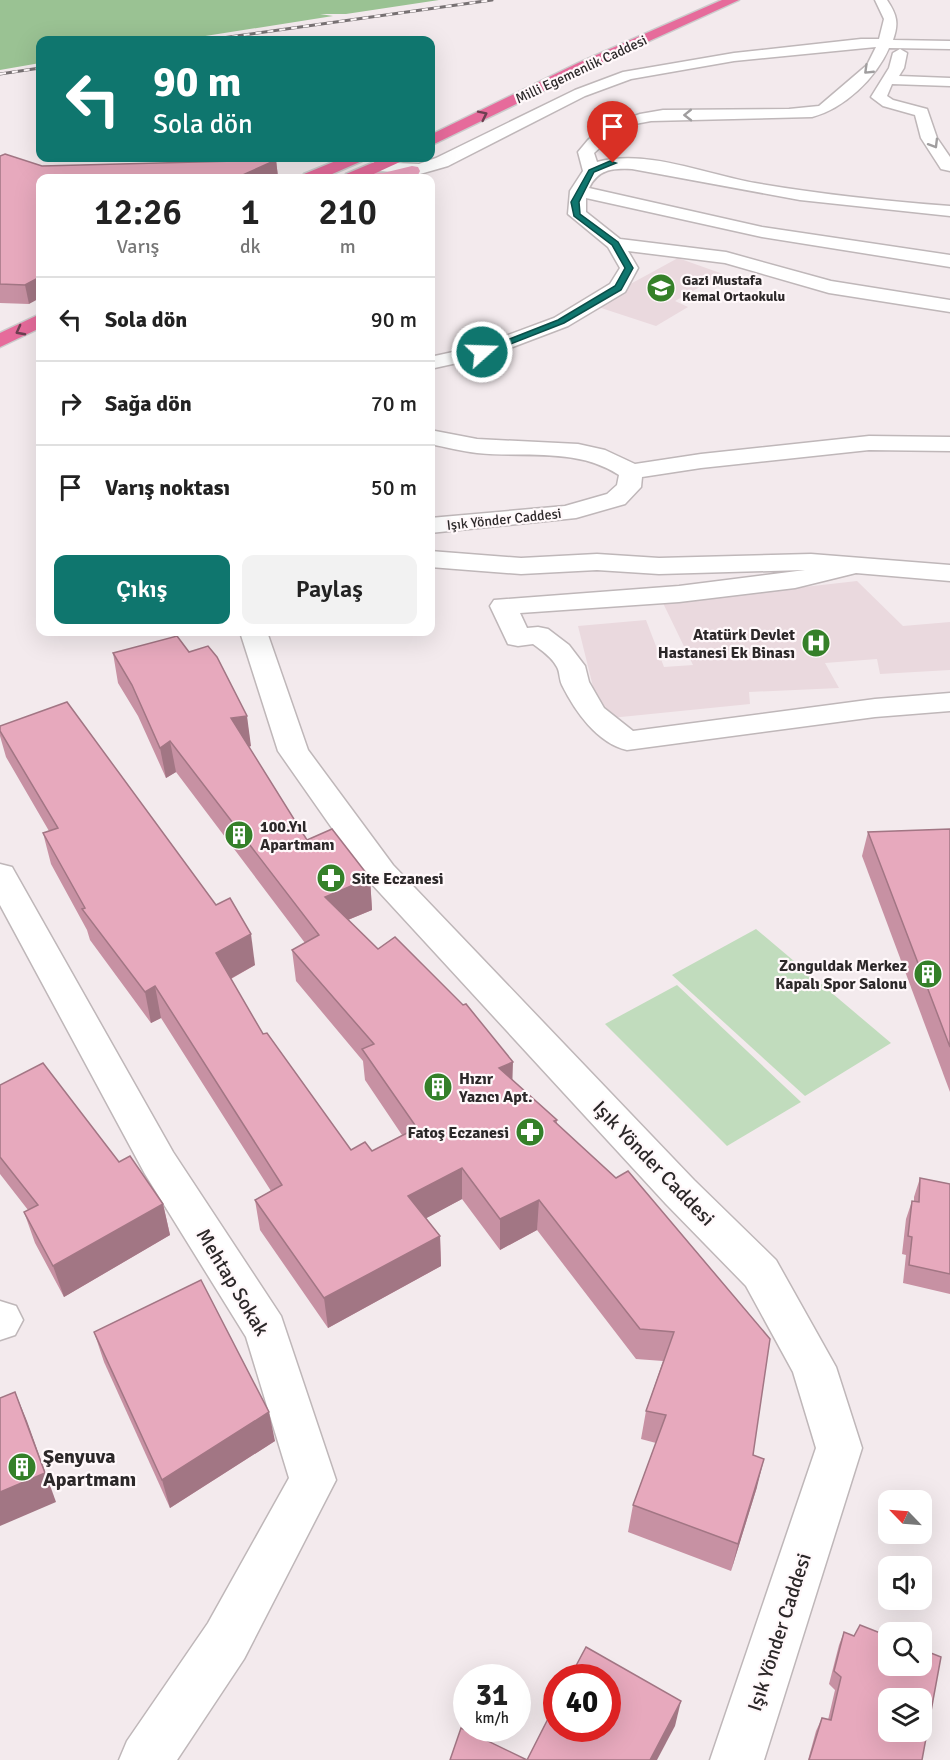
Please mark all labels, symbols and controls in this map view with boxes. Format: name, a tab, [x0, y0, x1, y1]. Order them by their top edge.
street label: Milli Egemenlik Caddesi	[513, 32, 650, 107]
text: 90 m	[153, 57, 242, 108]
icon: left	[54, 60, 132, 138]
one-way arrow	[864, 64, 875, 74]
pin	[587, 101, 638, 163]
text: Sola dön	[153, 108, 253, 141]
one-way arrow	[683, 108, 692, 121]
icon: arrive	[596, 110, 629, 143]
one-way arrow	[477, 111, 488, 123]
one-way arrow	[926, 138, 938, 148]
text: 12:26	[94, 190, 182, 235]
text: 1	[241, 190, 260, 235]
text: 210	[319, 190, 377, 235]
text: Varış	[117, 234, 159, 259]
text: dk	[240, 234, 261, 259]
text: m	[340, 234, 356, 259]
school or university icon: Gazi Mustafa Kemal Ortaokulu	[645, 272, 677, 304]
place label: Gazi Mustafa Kemal Ortaokulu	[682, 272, 786, 305]
icon: left	[54, 303, 87, 336]
text: Sola dön	[105, 306, 187, 333]
text: 90 m	[371, 306, 417, 333]
position arrow	[450, 320, 514, 384]
one-way arrow	[16, 324, 27, 335]
icon: right	[54, 387, 87, 420]
text: Sağa dön	[105, 390, 192, 417]
text: 70 m	[371, 390, 417, 417]
icon: arrive	[54, 471, 87, 504]
text: Varış noktası	[105, 474, 230, 501]
text: 50 m	[371, 474, 417, 501]
street label: Işık Yönder Caddesi	[446, 505, 562, 534]
button: Çıkış	[54, 555, 230, 624]
button: Paylaş	[242, 555, 417, 624]
place label: Atatürk Devlet Hastanesi Ek Binası	[658, 625, 795, 663]
hospital icon: Atatürk Devlet Hastanesi Ek Binası	[800, 627, 832, 659]
place label: 100.Yıl Apartmanı	[260, 817, 335, 855]
building icon: 100.Yıl Apartmanı	[223, 819, 255, 851]
pharmacy icon: Site Eczanesi	[315, 862, 347, 894]
place label: Site Eczanesi	[352, 869, 444, 889]
place label: Zonguldak Merkez Kapalı Spor Salonu	[775, 956, 907, 994]
building icon: Zonguldak Merkez Kapalı Spor Salonu	[912, 958, 944, 990]
place label: Hızır Yazıcı Apt.	[458, 1069, 533, 1107]
building icon: Hızır Yazıcı Apt.	[422, 1071, 454, 1103]
street label: Işık Yönder Caddesi	[587, 1095, 720, 1231]
pharmacy icon: Fatoş Eczanesi	[514, 1116, 546, 1148]
place label: Fatoş Eczanesi	[408, 1123, 509, 1143]
street label: Mehtap Sokak	[191, 1224, 274, 1341]
place label: Şenyuva Apartmanı	[43, 1444, 136, 1492]
building icon: Şenyuva Apartmanı	[6, 1451, 38, 1483]
north arrow	[878, 1490, 932, 1544]
map controls	[878, 1490, 932, 1742]
street label: Işık Yönder Caddesi	[742, 1550, 817, 1714]
button: sound	[878, 1556, 932, 1610]
button: search	[878, 1622, 932, 1676]
speed limit sign: 40	[543, 1664, 621, 1742]
text: 31	[476, 1677, 508, 1714]
button: layers	[878, 1688, 932, 1742]
text: km/h	[475, 1709, 509, 1727]

